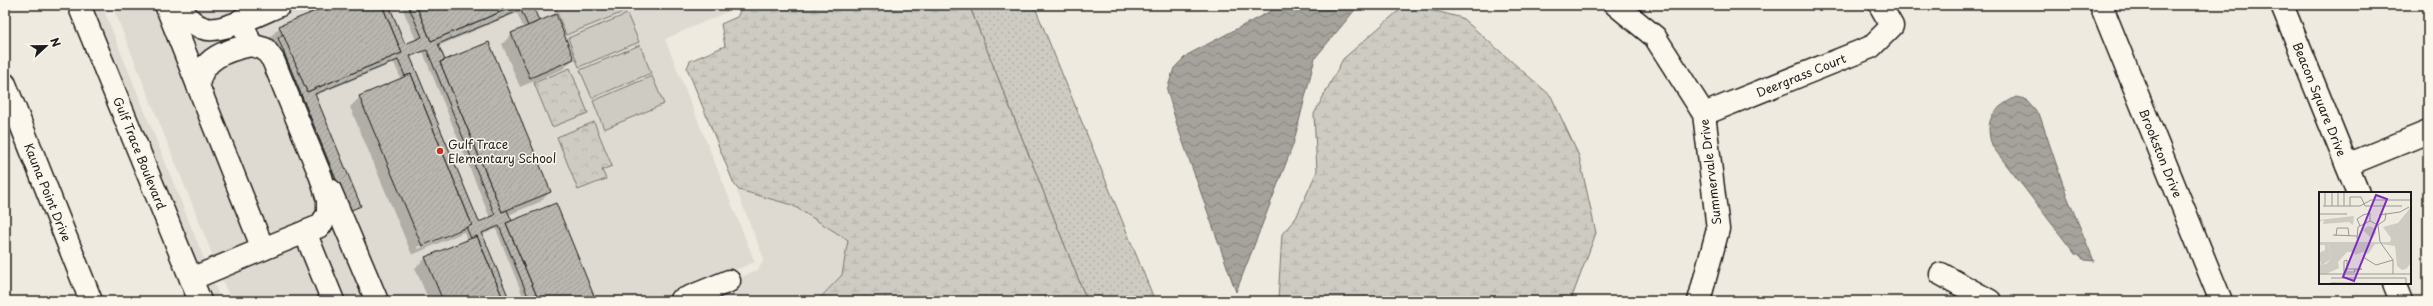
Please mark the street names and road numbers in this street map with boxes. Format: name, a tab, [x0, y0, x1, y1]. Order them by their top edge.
street label: Beacon Square Drive	[2289, 39, 2351, 159]
street label: Deergrass Court	[1754, 49, 1849, 101]
street label: Gulf Trace Boulevard	[109, 94, 171, 213]
street label: Brookston Drive	[2135, 106, 2187, 200]
street label: Summervale Drive	[1695, 118, 1725, 226]
street label: Kauna Point Drive	[20, 140, 76, 244]

